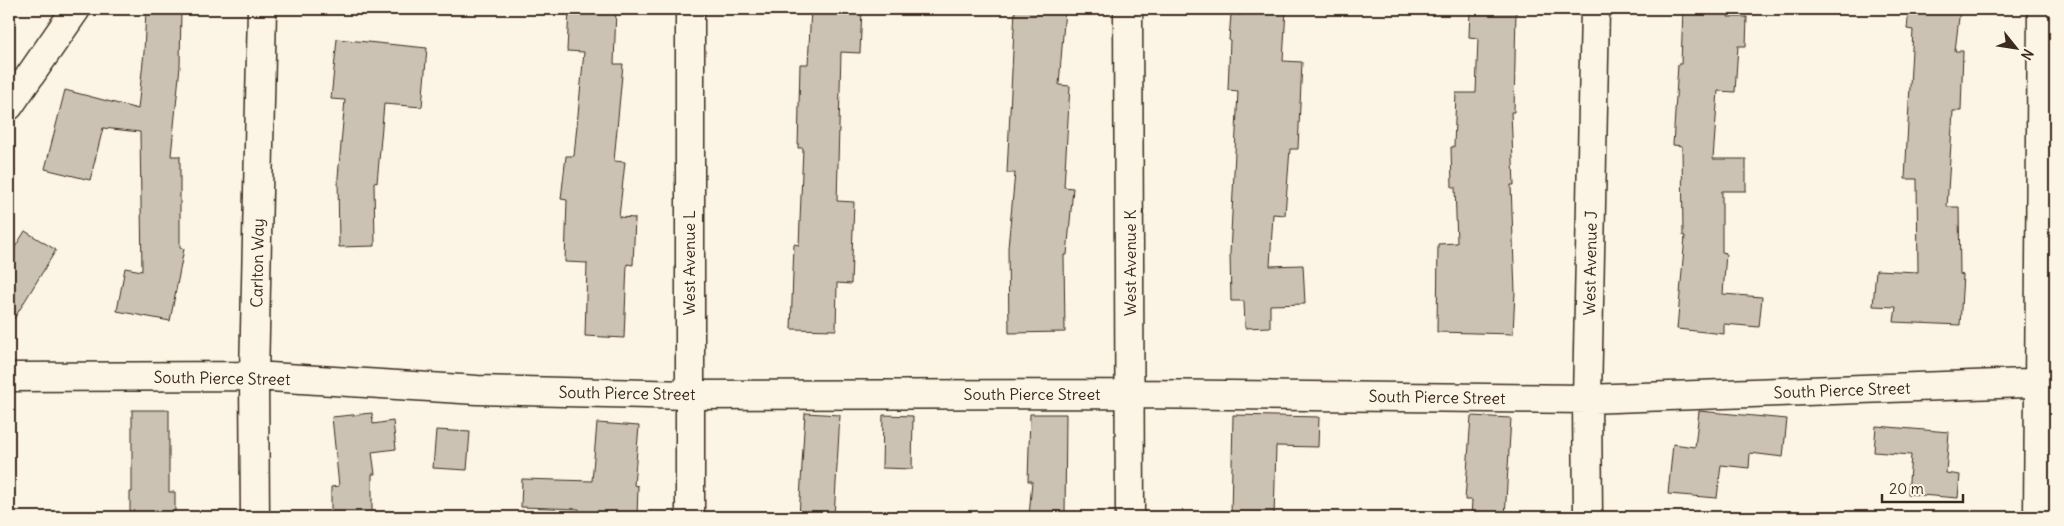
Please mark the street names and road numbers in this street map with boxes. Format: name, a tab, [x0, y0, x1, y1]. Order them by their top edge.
street label: West Avenue L	[679, 210, 699, 316]
street label: West Avenue K	[1120, 210, 1140, 316]
street label: West Avenue J	[1579, 210, 1601, 316]
street label: Carlton Way	[246, 218, 268, 308]
street label: South Pierce Street	[153, 367, 291, 389]
street label: South Pierce Street	[1773, 378, 1911, 402]
street label: South Pierce Street	[558, 382, 696, 404]
street label: South Pierce Street	[964, 384, 1101, 404]
street label: South Pierce Street	[1368, 386, 1506, 408]

